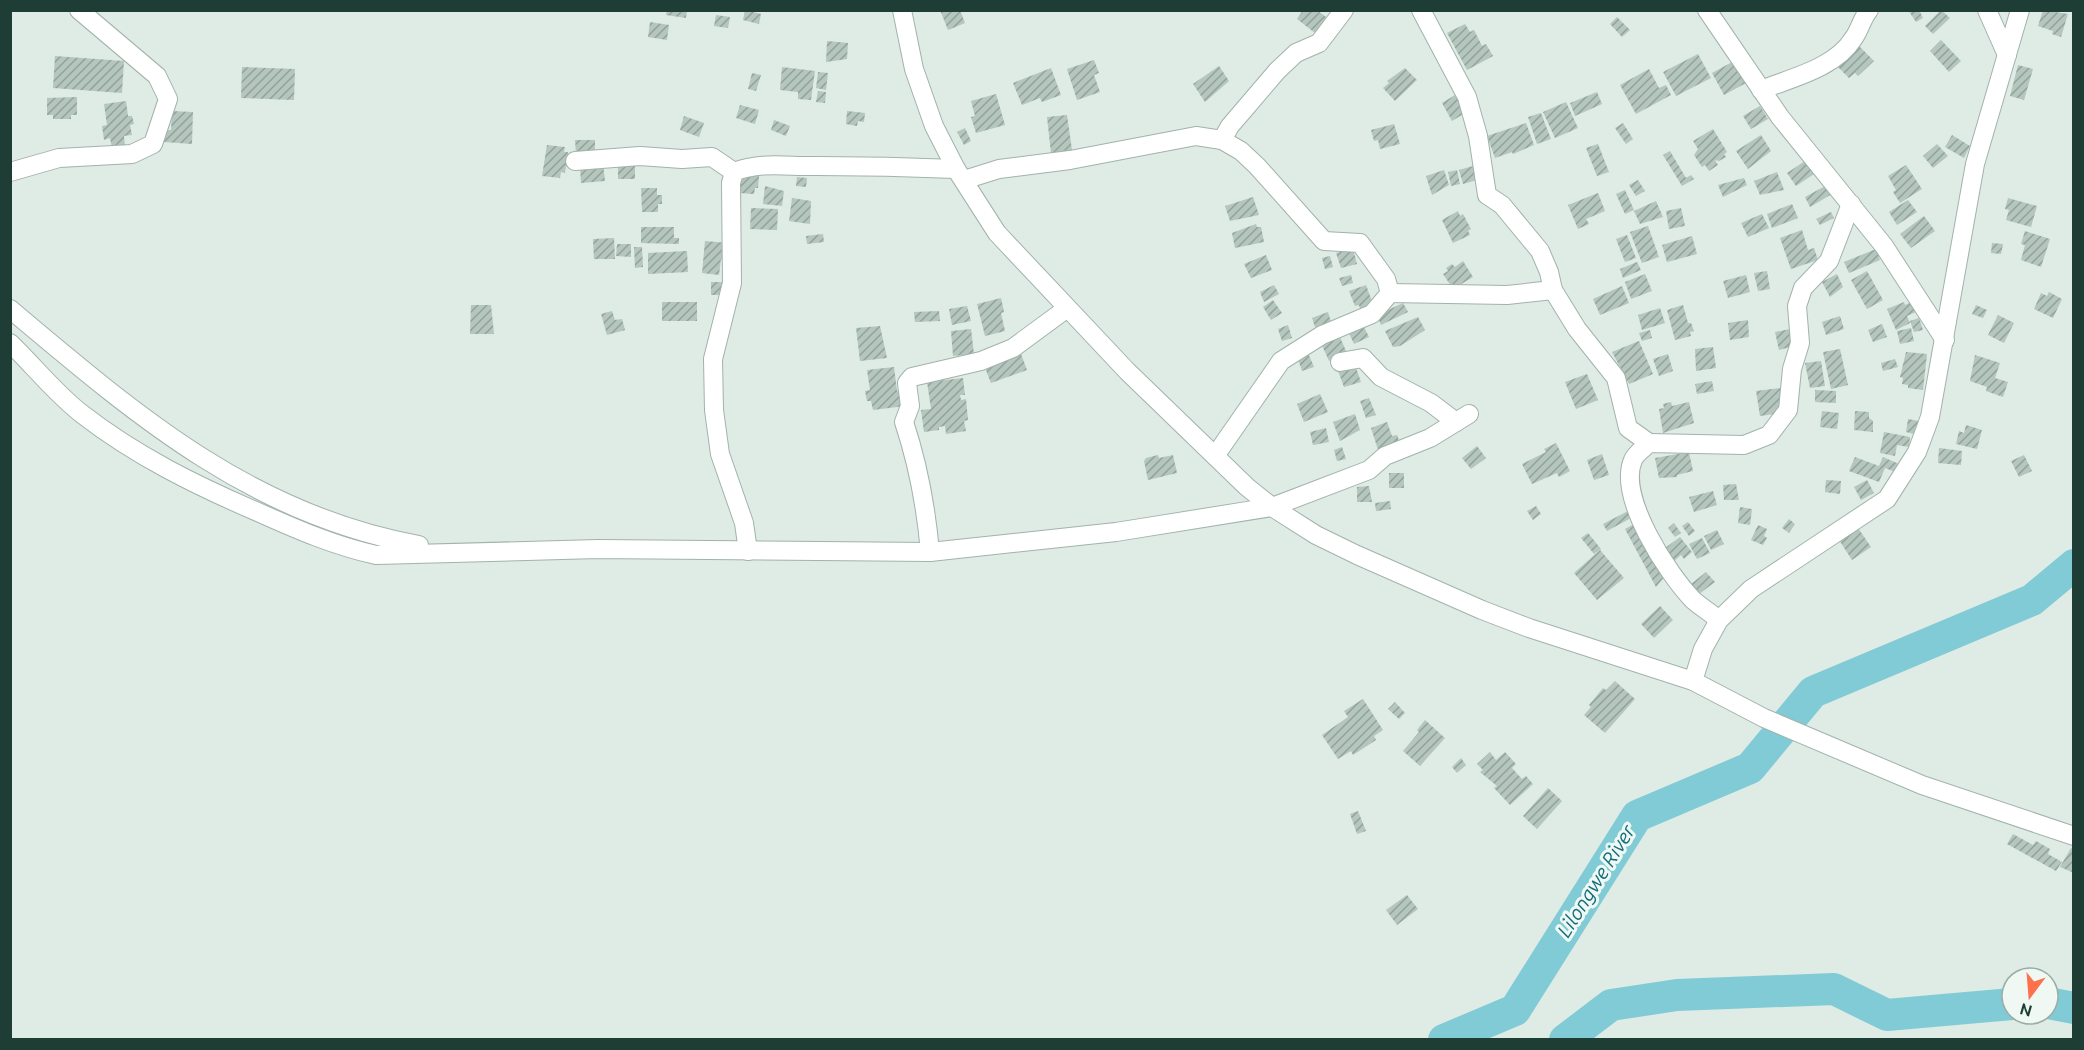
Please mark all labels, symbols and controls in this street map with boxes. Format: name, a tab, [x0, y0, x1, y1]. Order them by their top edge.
water label: Lilongwe River	[1552, 819, 1640, 941]
north arrow	[2000, 966, 2060, 1026]
text: N	[2018, 1000, 2034, 1021]

